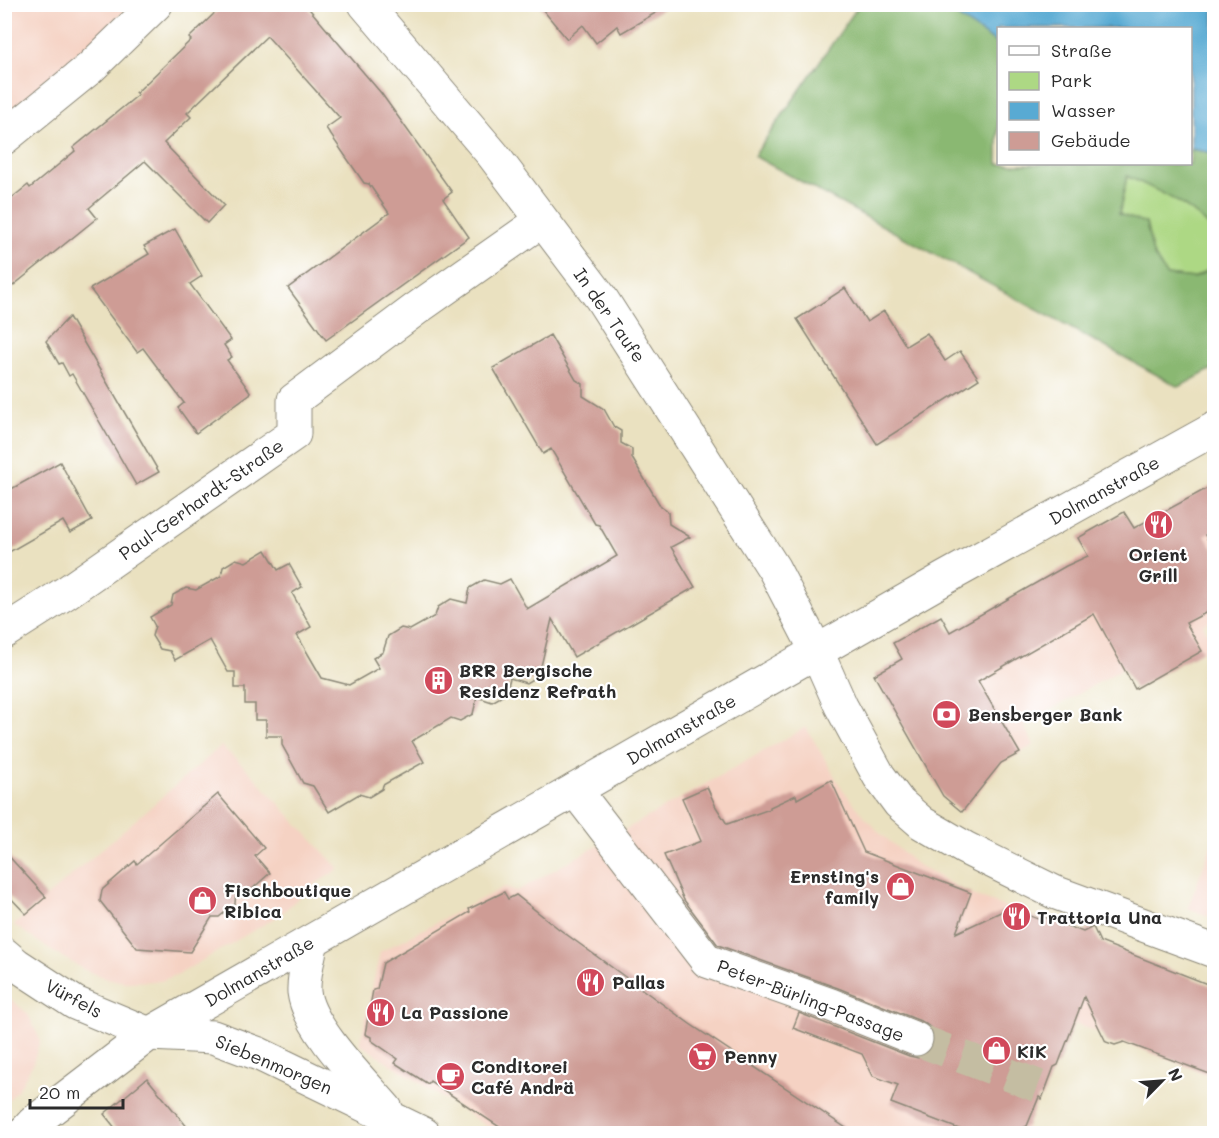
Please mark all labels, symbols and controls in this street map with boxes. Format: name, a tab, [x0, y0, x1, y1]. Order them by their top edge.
legend	[997, 27, 1192, 165]
text: Straße	[1051, 38, 1112, 62]
text: Park	[1051, 68, 1092, 92]
text: Wasser	[1051, 98, 1116, 122]
text: Gebäude	[1051, 128, 1131, 152]
street label: In der Taufe	[569, 263, 651, 367]
street label: Paul-Gerhardt-Straße	[114, 433, 288, 565]
street label: Dolmanstraße	[1045, 450, 1163, 530]
restaurant icon: Orient Grill	[1142, 509, 1174, 541]
place label: Orient Grill	[1128, 542, 1188, 587]
place label: BRR Bergische Residenz Refrath	[459, 658, 616, 703]
building icon: BRR Bergische Residenz Refrath	[422, 664, 454, 696]
street label: Dolmanstraße	[622, 688, 740, 770]
bank icon: Bensberger Bank	[931, 698, 963, 730]
place label: Bensberger Bank	[968, 702, 1122, 726]
place label: Ernsting's family	[790, 864, 879, 909]
shop icon: Ernsting's family	[884, 870, 916, 902]
place label: Fischboutique Ribica	[224, 878, 352, 923]
shop icon: Fischboutique Ribica	[187, 884, 219, 916]
restaurant icon: Trattoria Una	[1000, 901, 1032, 933]
place label: Trattoria Una	[1037, 905, 1162, 929]
street label: Dolmanstraße	[200, 930, 318, 1012]
street label: Peter-Bürling-Passage	[714, 953, 908, 1047]
restaurant icon: Pallas	[575, 966, 607, 998]
place label: Pallas	[612, 970, 665, 994]
street label: Vürfels	[41, 973, 107, 1023]
restaurant icon: La Passione	[364, 996, 396, 1028]
place label: La Passione	[401, 1000, 509, 1024]
street label: Siebenmorgen	[212, 1029, 336, 1099]
shop icon: KiK	[980, 1035, 1012, 1067]
place label: KiK	[1017, 1039, 1047, 1063]
supermarket icon: Penny	[687, 1040, 719, 1072]
place label: Penny	[724, 1044, 778, 1068]
north arrow	[1132, 1051, 1192, 1111]
place label: Conditorei Café Andrä	[471, 1054, 574, 1099]
cafe icon: Conditorei Café Andrä	[434, 1060, 466, 1092]
text: N	[1164, 1065, 1188, 1084]
scale bar	[30, 1072, 123, 1110]
text: 20 m	[39, 1080, 80, 1104]

